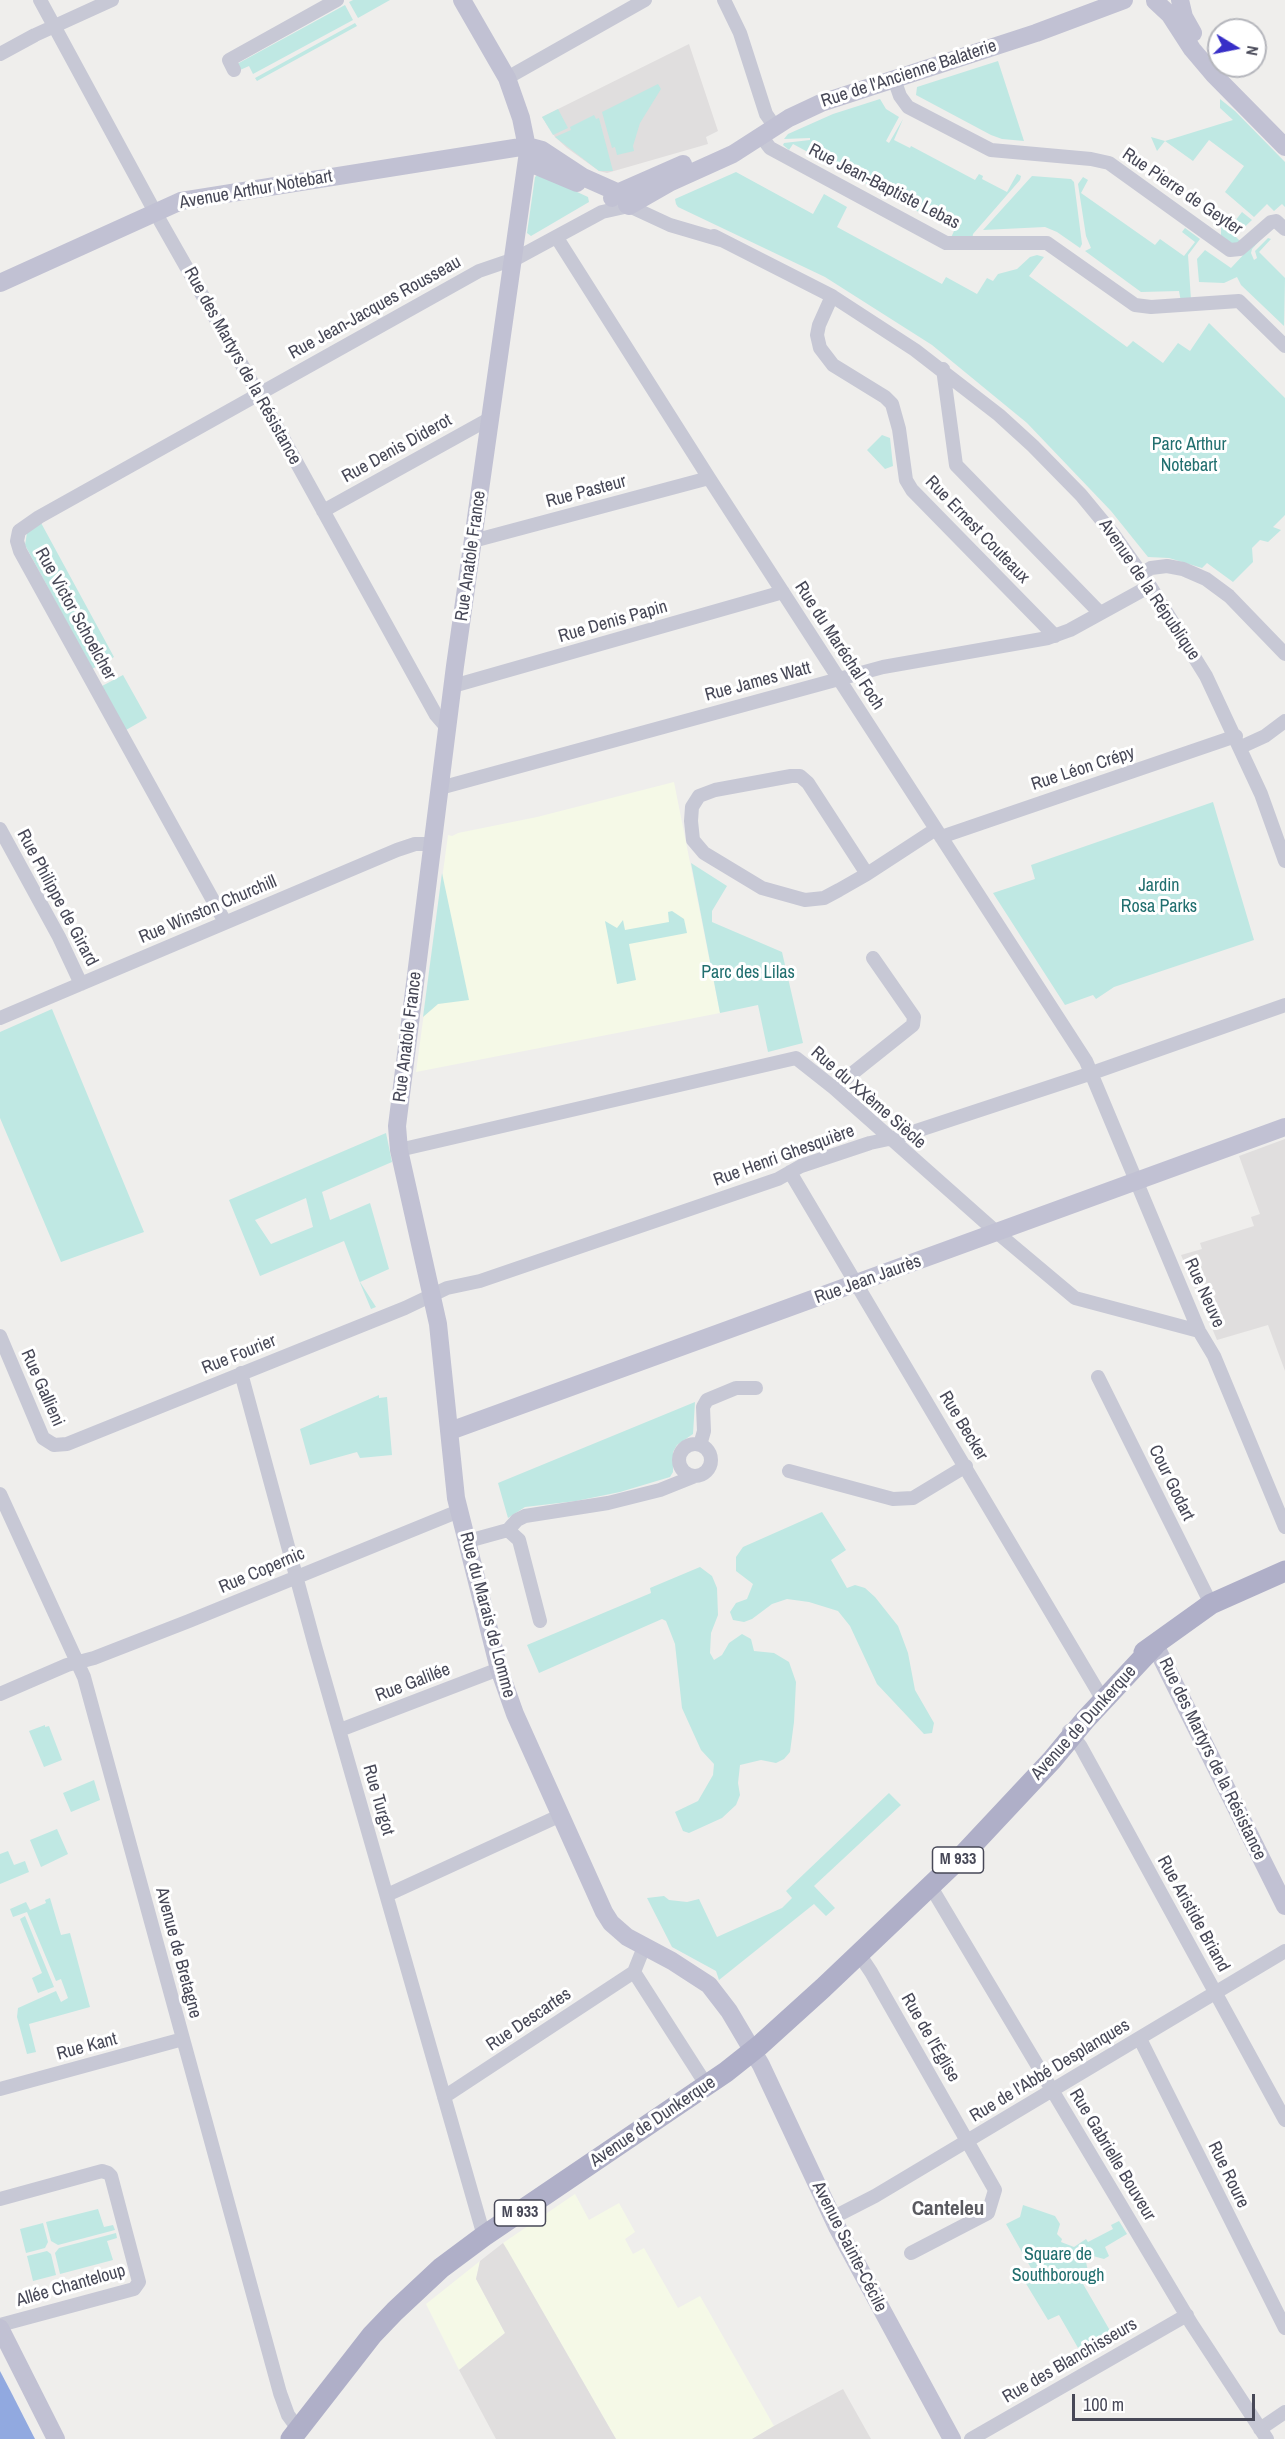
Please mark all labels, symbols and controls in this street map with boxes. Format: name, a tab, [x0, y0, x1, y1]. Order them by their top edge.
north arrow	[1207, 18, 1267, 78]
street label: Rue de l'Ancienne Balaterie	[818, 35, 1000, 113]
text: N	[1241, 44, 1264, 57]
street label: Rue Jean-Baptiste Lebas	[805, 140, 963, 234]
street label: Rue Pierre de Geyter	[1118, 144, 1246, 240]
street label: Avenue Arthur Notebart	[178, 166, 334, 214]
street label: Rue Jean-Jacques Rousseau	[285, 252, 465, 364]
street label: Rue des Martyrs de la Résistance	[179, 264, 305, 468]
street label: Rue Denis Diderot	[338, 410, 456, 488]
park label: Parc Arthur Notebart	[1152, 434, 1226, 476]
street label: Rue Pasteur	[544, 471, 628, 513]
street label: Rue Ernest Couteaux	[920, 472, 1034, 588]
street label: Rue Anatole France	[451, 489, 491, 623]
street label: Avenue de la République	[1094, 515, 1204, 665]
street label: Rue Victor Schoelcher	[30, 544, 120, 684]
street label: Rue du Maréchal Foch	[789, 578, 889, 714]
street label: Rue Denis Papin	[556, 596, 670, 648]
street label: Rue James Watt	[703, 658, 813, 706]
street label: Rue Léon Crépy	[1029, 742, 1137, 796]
street label: Rue Philippe de Girard	[12, 826, 102, 970]
street label: Rue Winston Churchill	[136, 871, 280, 949]
park label: Jardin Rosa Parks	[1121, 875, 1197, 918]
park label: Parc des Lilas	[701, 962, 795, 984]
street label: Rue Anatole France	[389, 971, 427, 1103]
street label: Rue du XXème Siècle	[806, 1042, 930, 1154]
street label: Rue Henri Ghesquière	[711, 1120, 857, 1192]
street label: Rue Jean Jaurès	[812, 1251, 924, 1309]
street label: Rue Neuve	[1179, 1255, 1229, 1331]
street label: Rue Fourier	[199, 1330, 279, 1380]
street label: Rue Gallieni	[15, 1346, 69, 1430]
street label: Rue Becker	[934, 1387, 992, 1465]
street label: Cour Godart	[1143, 1442, 1199, 1524]
street label: Rue du Marais de Lomme	[454, 1530, 520, 1700]
street label: Rue Copernic	[216, 1543, 308, 1599]
street label: Rue des Martyrs de la Résistance	[1154, 1654, 1270, 1864]
street label: Rue Galilée	[373, 1659, 453, 1707]
street label: Avenue de Dunkerque	[1027, 1661, 1141, 1785]
street label: Rue Turgot	[358, 1762, 398, 1838]
road number: M 933	[932, 1847, 984, 1873]
street label: Rue Aristide Briand	[1152, 1852, 1234, 1976]
street label: Avenue de Bretagne	[150, 1885, 206, 2021]
street label: Rue Descartes	[482, 1984, 576, 2056]
street label: Rue de l'Église	[896, 1990, 964, 2086]
street label: Rue de l'Abbé Desplanques	[966, 2015, 1134, 2127]
street label: Rue Kant	[54, 2029, 120, 2065]
street label: Avenue de Dunkerque	[586, 2072, 720, 2172]
street label: Rue Gabrielle Bouveur	[1064, 2085, 1160, 2225]
street label: Rue Roure	[1203, 2138, 1253, 2212]
street label: Avenue Sainte-Cécile	[807, 2178, 891, 2316]
district label: Canteleu	[912, 2196, 984, 2222]
road number: M 933	[494, 2200, 546, 2226]
park label: Square de Southborough	[1012, 2244, 1104, 2286]
street label: Allée Chanteloup	[14, 2260, 128, 2312]
street label: Rue des Blanchisseurs	[999, 2314, 1141, 2408]
scale bar	[1075, 2382, 1258, 2420]
text: 100 m	[1083, 2392, 1124, 2417]

